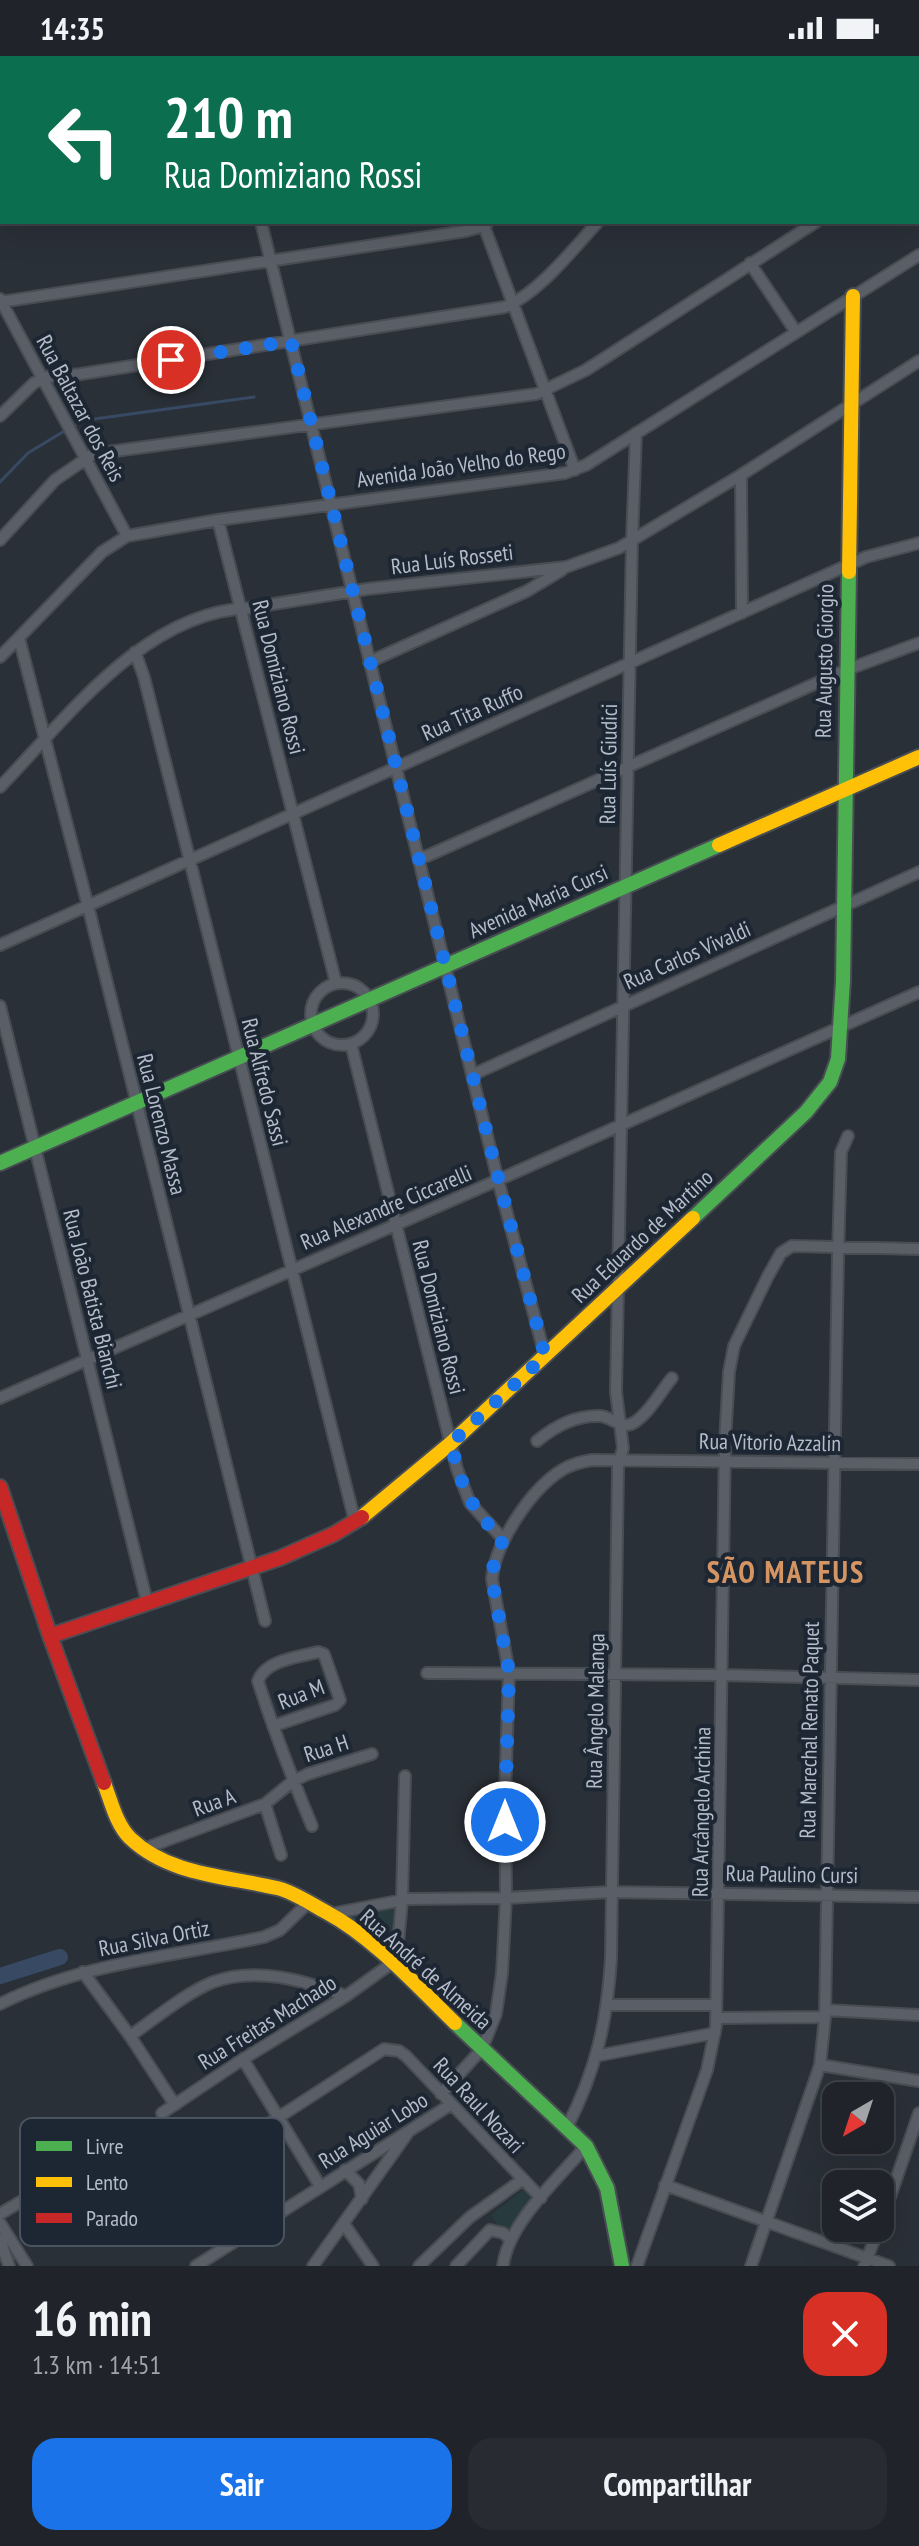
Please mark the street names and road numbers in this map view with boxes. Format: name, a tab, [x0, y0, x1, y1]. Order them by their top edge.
street label: Rua Baltazar dos Reis	[31, 330, 131, 486]
street label: Avenida João Velho do Rego	[355, 436, 567, 494]
street label: Rua Luís Rosseti	[389, 538, 515, 580]
street label: Rua Augusto Giorgio	[809, 584, 839, 738]
street label: Rua Domiziano Rossi	[246, 597, 312, 757]
street label: Rua Tita Ruffo	[417, 677, 527, 747]
street label: Rua Luís Giudici	[593, 703, 623, 825]
street label: Avenida Maria Cursi	[464, 858, 612, 944]
street label: Rua Carlos Vivaldi	[619, 915, 755, 995]
street label: Rua Alfredo Sassi	[236, 1015, 294, 1149]
street label: Rua Lorenzo Massa	[131, 1051, 193, 1197]
street label: Rua Alexandre Ciccarelli	[296, 1158, 476, 1256]
street label: Rua Eduardo de Martino	[565, 1163, 719, 1309]
street label: Rua João Batista Bianchi	[57, 1206, 129, 1392]
street label: Rua Domiziano Rossi	[406, 1237, 472, 1397]
street label: Rua Vitorio Azzalin	[699, 1427, 841, 1457]
street label: Rua Marechal Renato Paquet	[793, 1621, 825, 1839]
street label: Rua Ângelo Malanga	[580, 1633, 610, 1789]
street label: Rua M	[274, 1672, 328, 1716]
street label: Rua Arcângelo Archina	[686, 1727, 716, 1897]
street label: Rua H	[300, 1728, 352, 1768]
street label: Rua A	[189, 1781, 240, 1823]
street label: Rua Paulino Cursi	[725, 1859, 859, 1889]
street label: Rua André de Almeida	[355, 1903, 497, 2035]
street label: Rua Silva Ortiz	[96, 1914, 212, 1962]
street label: Rua Freitas Machado	[193, 1968, 341, 2076]
street label: Rua Raul Nozari	[428, 2051, 530, 2159]
street label: Rua Aguiar Lobo	[313, 2085, 433, 2175]

